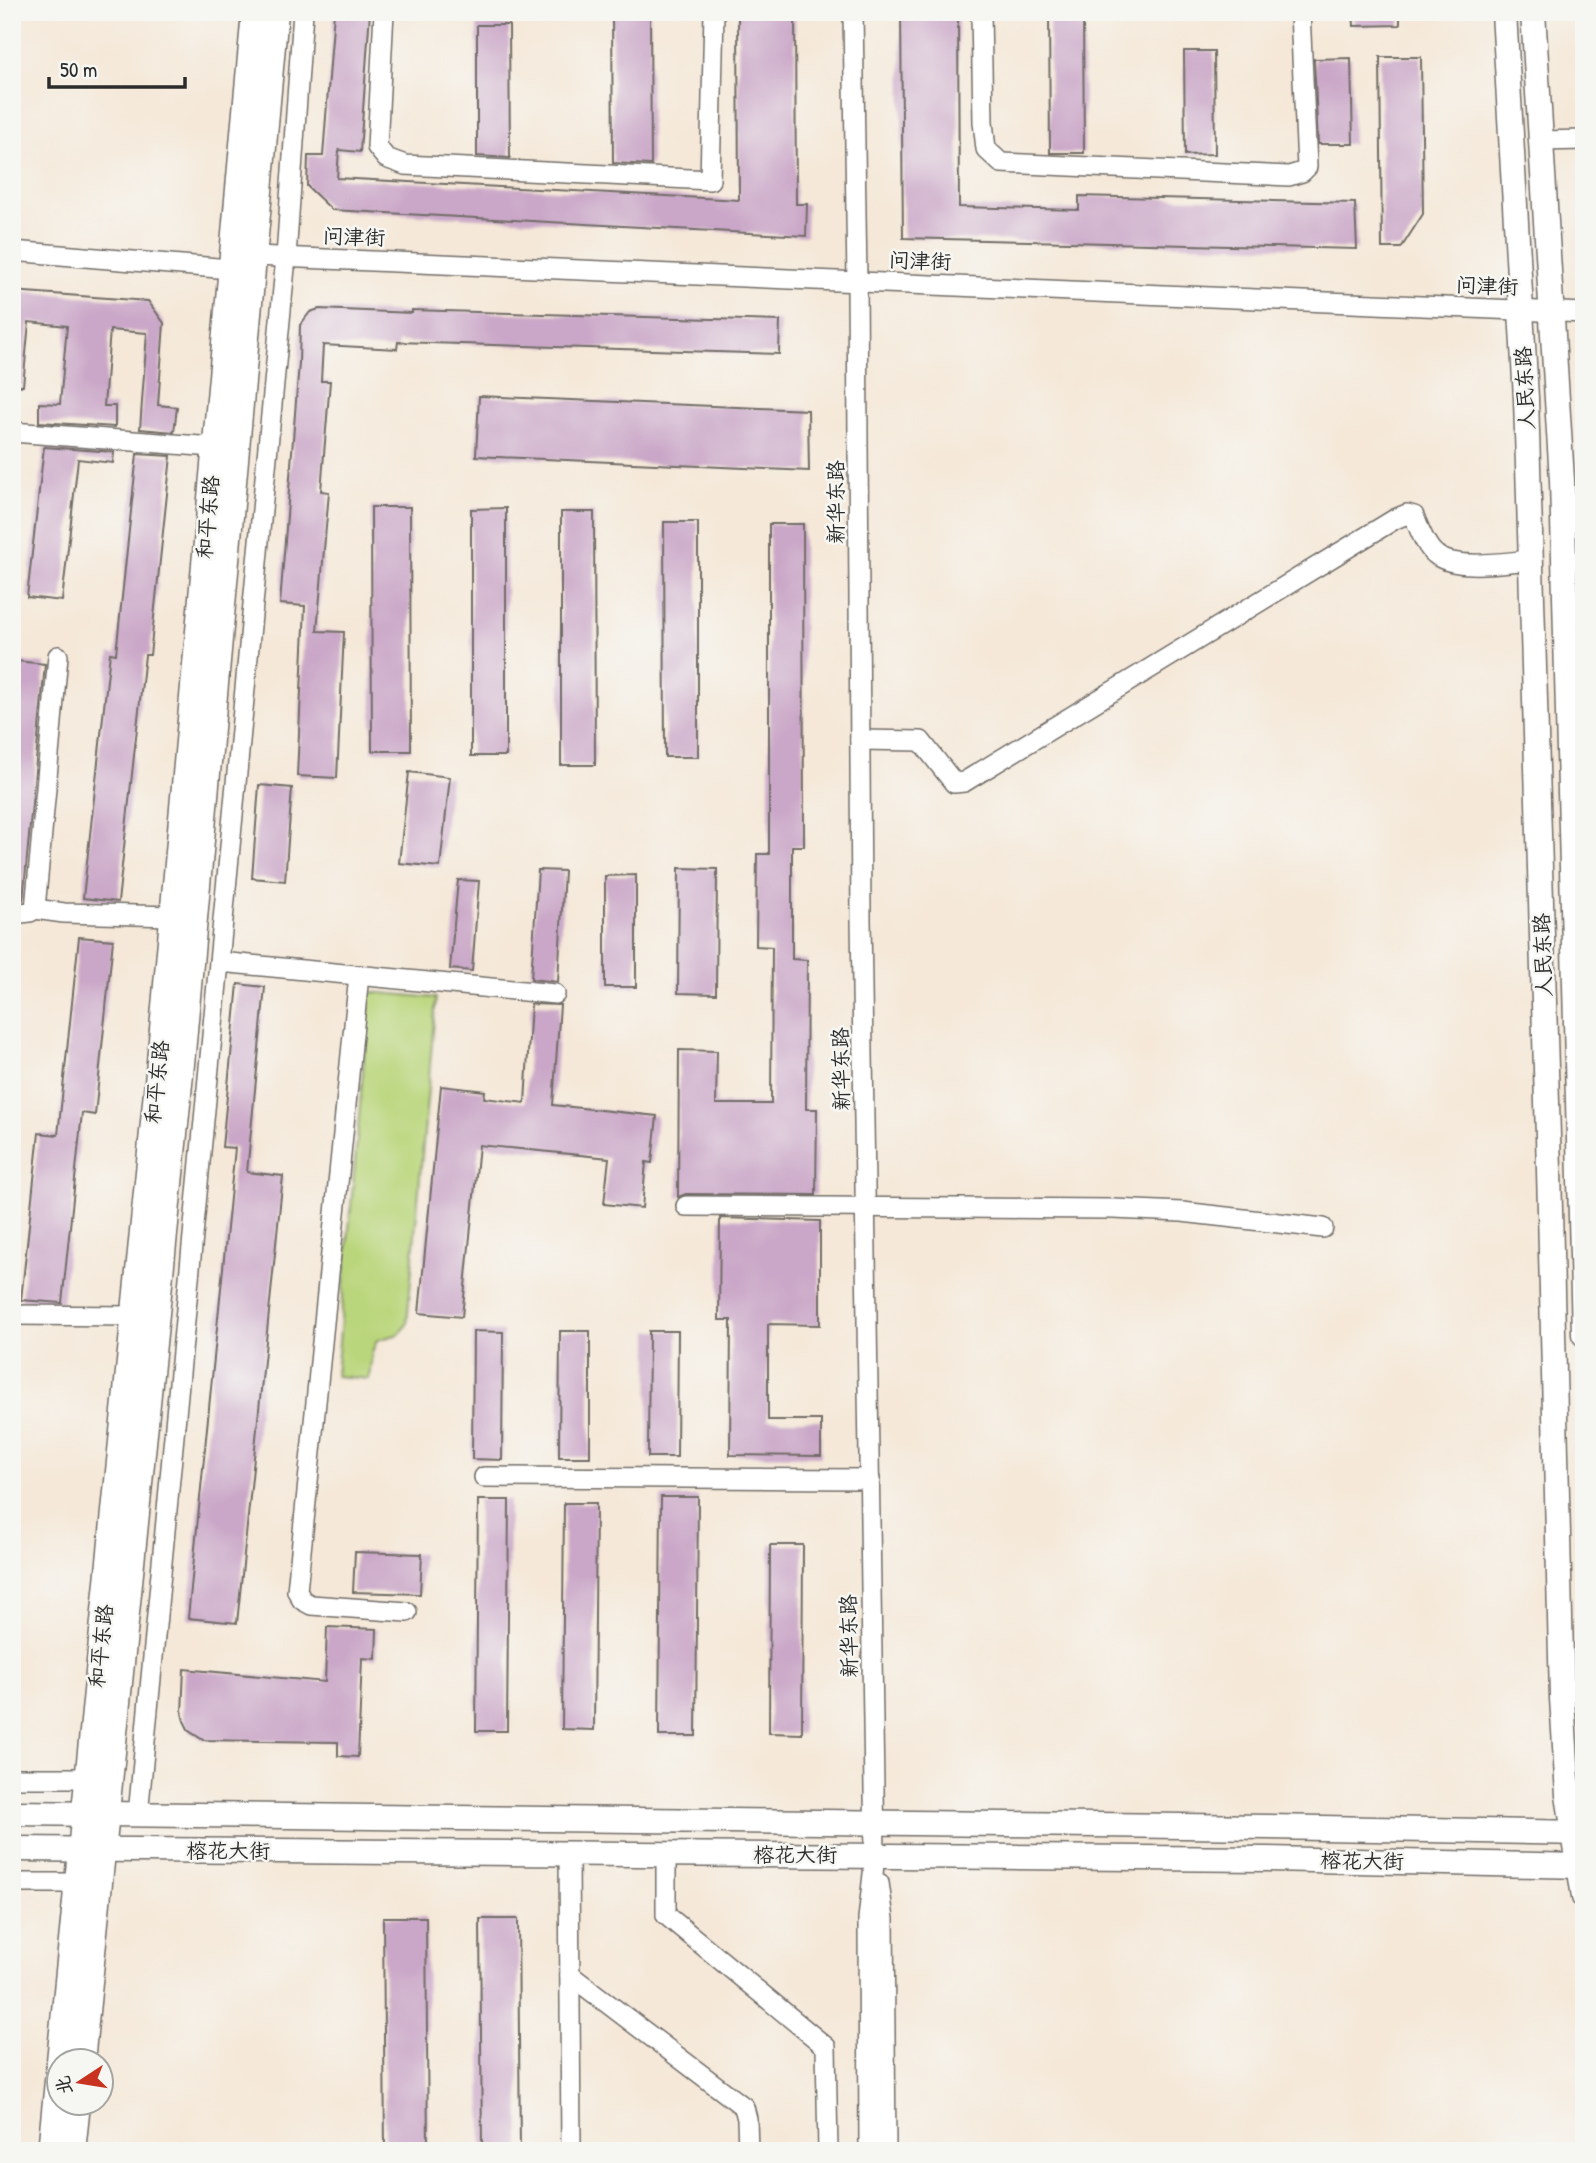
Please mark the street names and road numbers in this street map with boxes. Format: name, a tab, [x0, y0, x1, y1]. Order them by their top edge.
street label: 问津街	[322, 221, 386, 252]
street label: 问津街	[888, 245, 952, 276]
street label: 问津街	[1455, 270, 1519, 301]
street label: 人民东路	[1508, 345, 1541, 431]
street label: 新华东路	[821, 460, 850, 544]
street label: 和平东路	[189, 474, 226, 560]
street label: 人民东路	[1527, 913, 1558, 997]
street label: 新华东路	[825, 1027, 856, 1111]
street label: 和平东路	[138, 1039, 175, 1125]
street label: 新华东路	[833, 1594, 864, 1678]
street label: 和平东路	[82, 1603, 119, 1689]
street label: 榕花大街	[186, 1836, 270, 1865]
street label: 榕花大街	[753, 1840, 837, 1869]
street label: 榕花大街	[1320, 1845, 1404, 1876]

